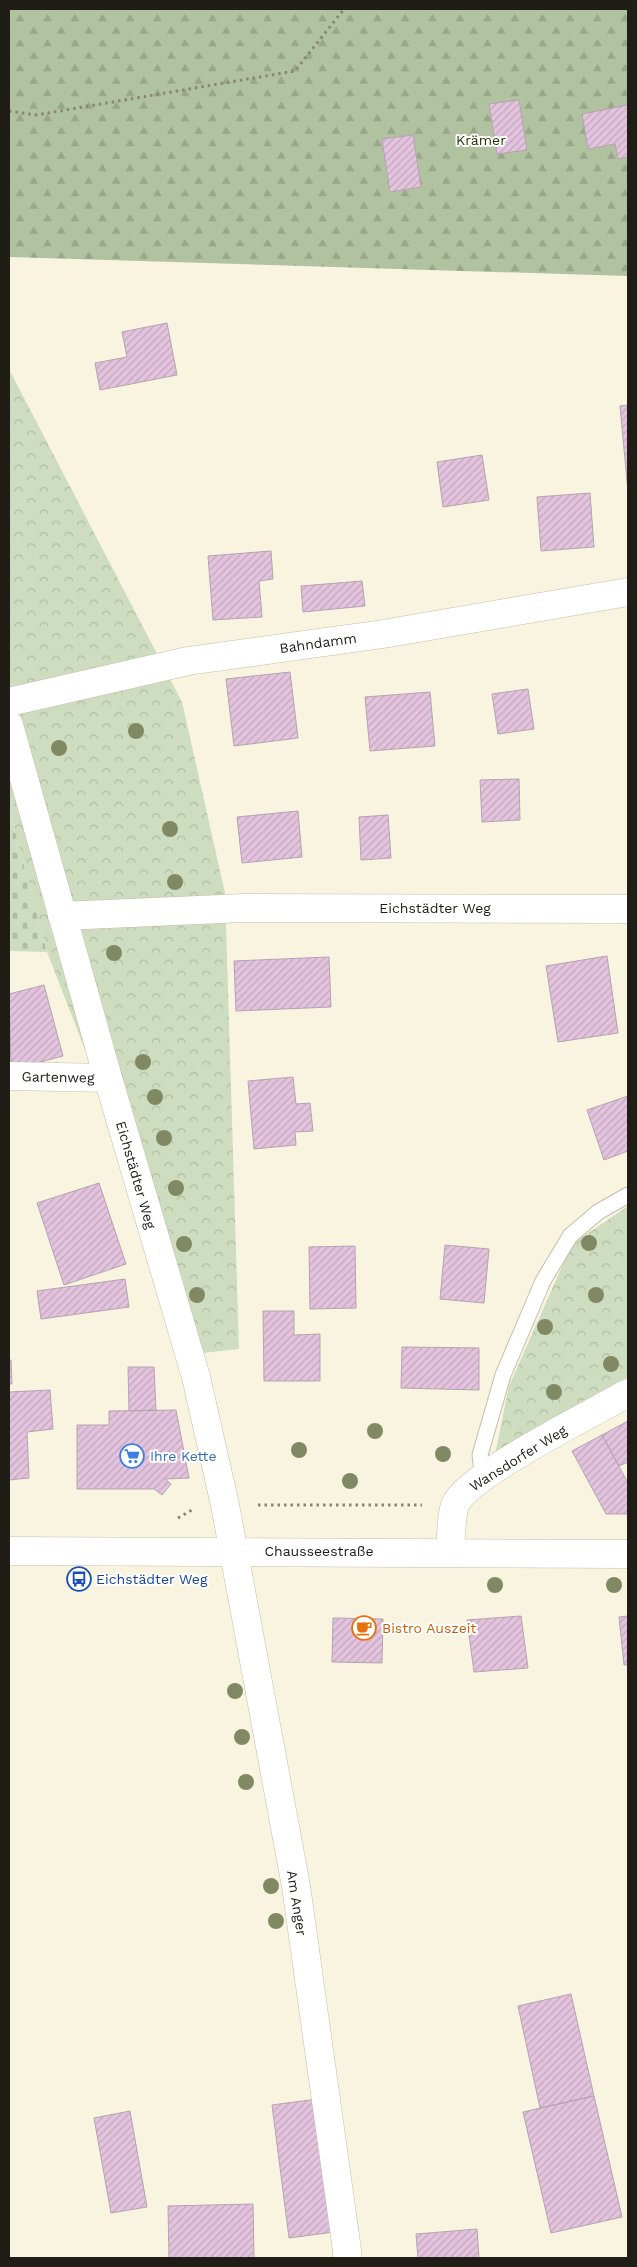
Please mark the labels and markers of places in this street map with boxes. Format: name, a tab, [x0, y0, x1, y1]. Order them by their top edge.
supermarket icon: Ihre Kette	[119, 1443, 145, 1469]
place label: Ihre Kette	[150, 1448, 216, 1464]
bus stop icon: Eichstädter Weg	[66, 1566, 92, 1592]
place label: Eichstädter Weg	[96, 1571, 208, 1587]
cafe icon: Bistro Auszeit	[351, 1615, 377, 1641]
place label: Bistro Auszeit	[382, 1620, 477, 1636]

